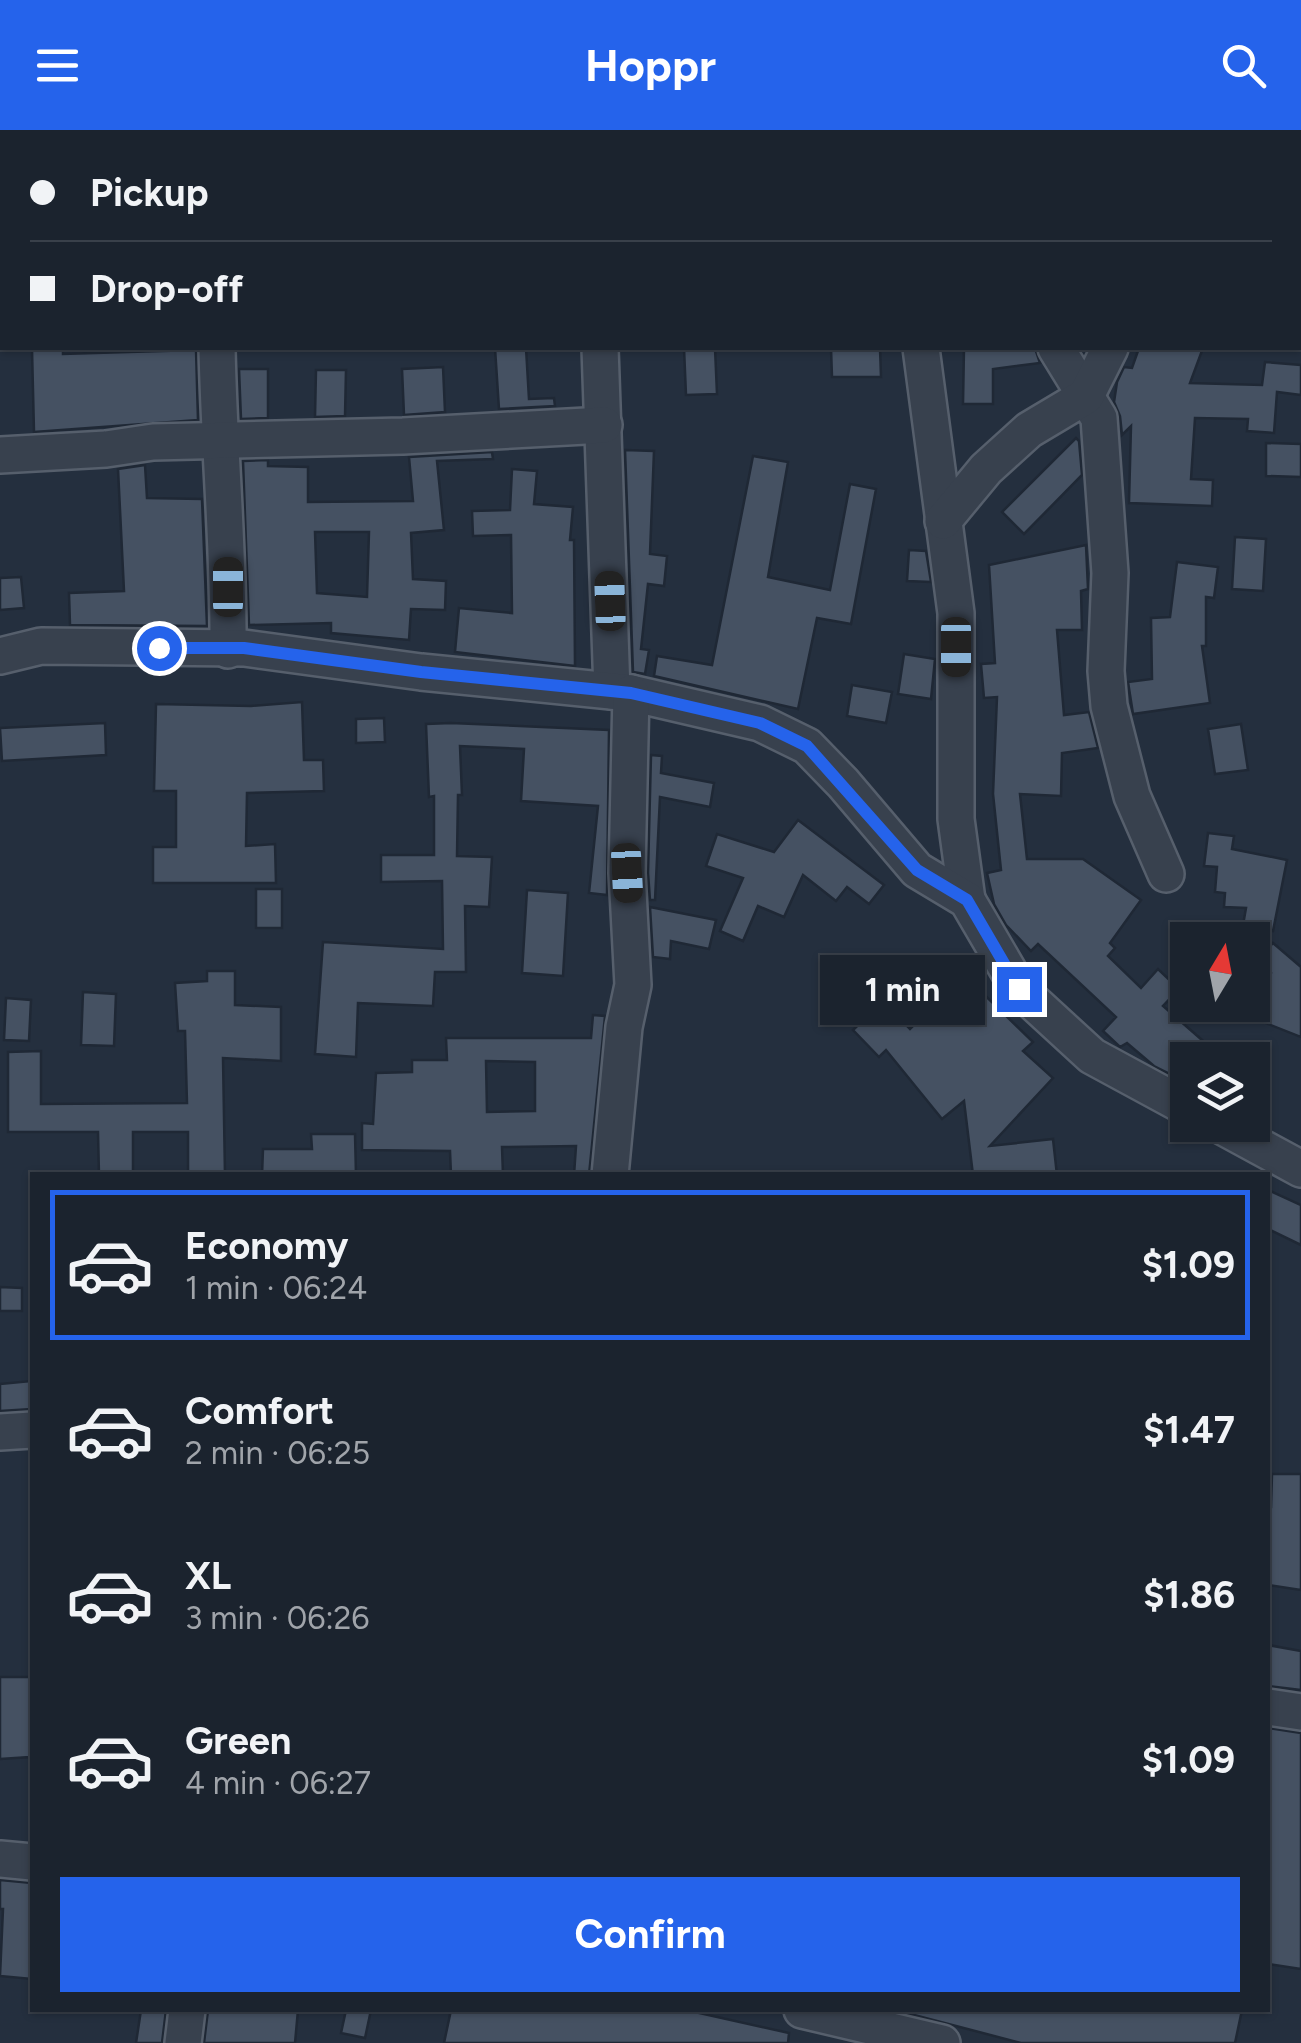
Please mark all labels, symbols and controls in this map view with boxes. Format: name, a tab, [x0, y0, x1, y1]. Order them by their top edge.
icon: menu	[30, 38, 85, 93]
text: Hoppr	[585, 38, 716, 92]
icon: search	[1216, 38, 1271, 93]
text: Pickup	[90, 170, 208, 216]
text: Drop-off	[90, 266, 243, 312]
car	[213, 557, 243, 617]
car	[594, 570, 626, 632]
car	[941, 617, 971, 677]
route start	[137, 626, 182, 671]
car	[610, 842, 644, 904]
north arrow	[1170, 922, 1270, 1022]
map controls	[1170, 922, 1270, 1142]
callout: 1 min	[819, 954, 984, 1024]
route end	[997, 967, 1042, 1012]
text: 1 min	[865, 971, 940, 1009]
button: layers	[1170, 1042, 1270, 1142]
icon: car	[65, 1220, 155, 1310]
text: Economy	[185, 1223, 348, 1269]
text: $1.09	[1142, 1242, 1235, 1288]
text: 1 min · 06:24	[185, 1269, 367, 1307]
icon: car	[65, 1385, 155, 1475]
text: Comfort	[185, 1388, 334, 1434]
text: $1.47	[1143, 1407, 1235, 1453]
text: 2 min · 06:25	[185, 1434, 370, 1472]
icon: car	[65, 1550, 155, 1640]
text: XL	[185, 1553, 231, 1599]
text: $1.86	[1143, 1572, 1235, 1618]
text: 3 min · 06:26	[185, 1599, 369, 1637]
icon: car	[65, 1715, 155, 1805]
text: Green	[185, 1718, 291, 1764]
text: $1.09	[1142, 1737, 1235, 1783]
text: 4 min · 06:27	[185, 1764, 371, 1802]
button: Confirm	[60, 1877, 1240, 1992]

